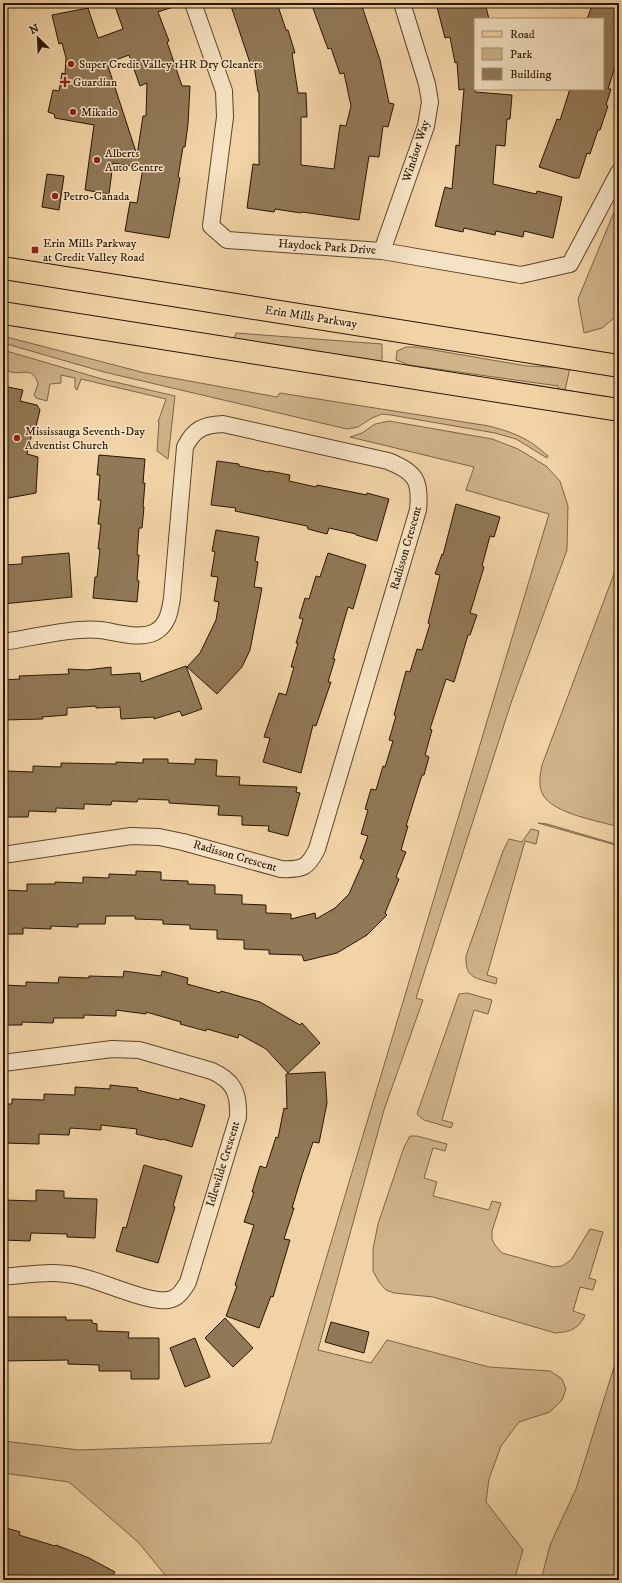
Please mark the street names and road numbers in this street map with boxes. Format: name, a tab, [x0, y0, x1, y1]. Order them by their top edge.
street label: Windsor Way	[399, 118, 433, 185]
street label: Haydock Park Drive	[278, 236, 376, 258]
street label: Erin Mills Parkway	[264, 302, 359, 332]
street label: Radisson Crescent	[387, 504, 425, 592]
street label: Radisson Crescent	[191, 837, 279, 875]
street label: Idlewilde Crescent	[203, 1119, 243, 1209]

